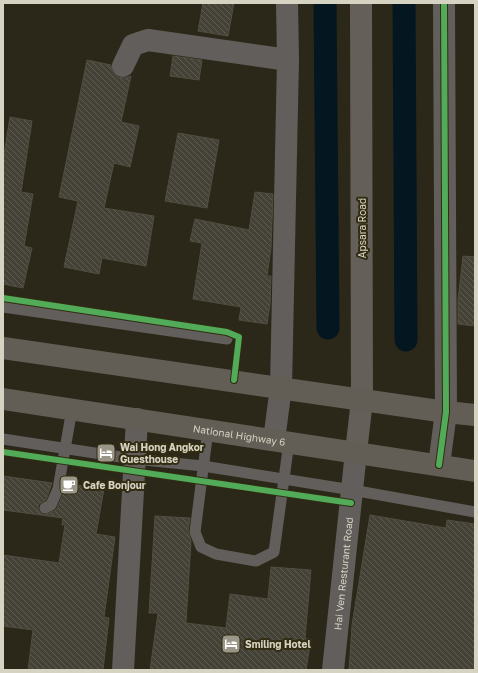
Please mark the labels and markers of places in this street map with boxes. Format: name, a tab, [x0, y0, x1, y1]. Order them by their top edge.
place label: Wai Hong Angkor Guesthouse	[120, 441, 204, 465]
hotel icon: Wai Hong Angkor Guesthouse	[95, 442, 117, 464]
cafe icon: Cafe Bonjour	[58, 474, 80, 496]
place label: Cafe Bonjour	[83, 479, 146, 491]
hotel icon: Smiling Hotel	[220, 633, 242, 655]
place label: Smiling Hotel	[245, 638, 311, 650]

